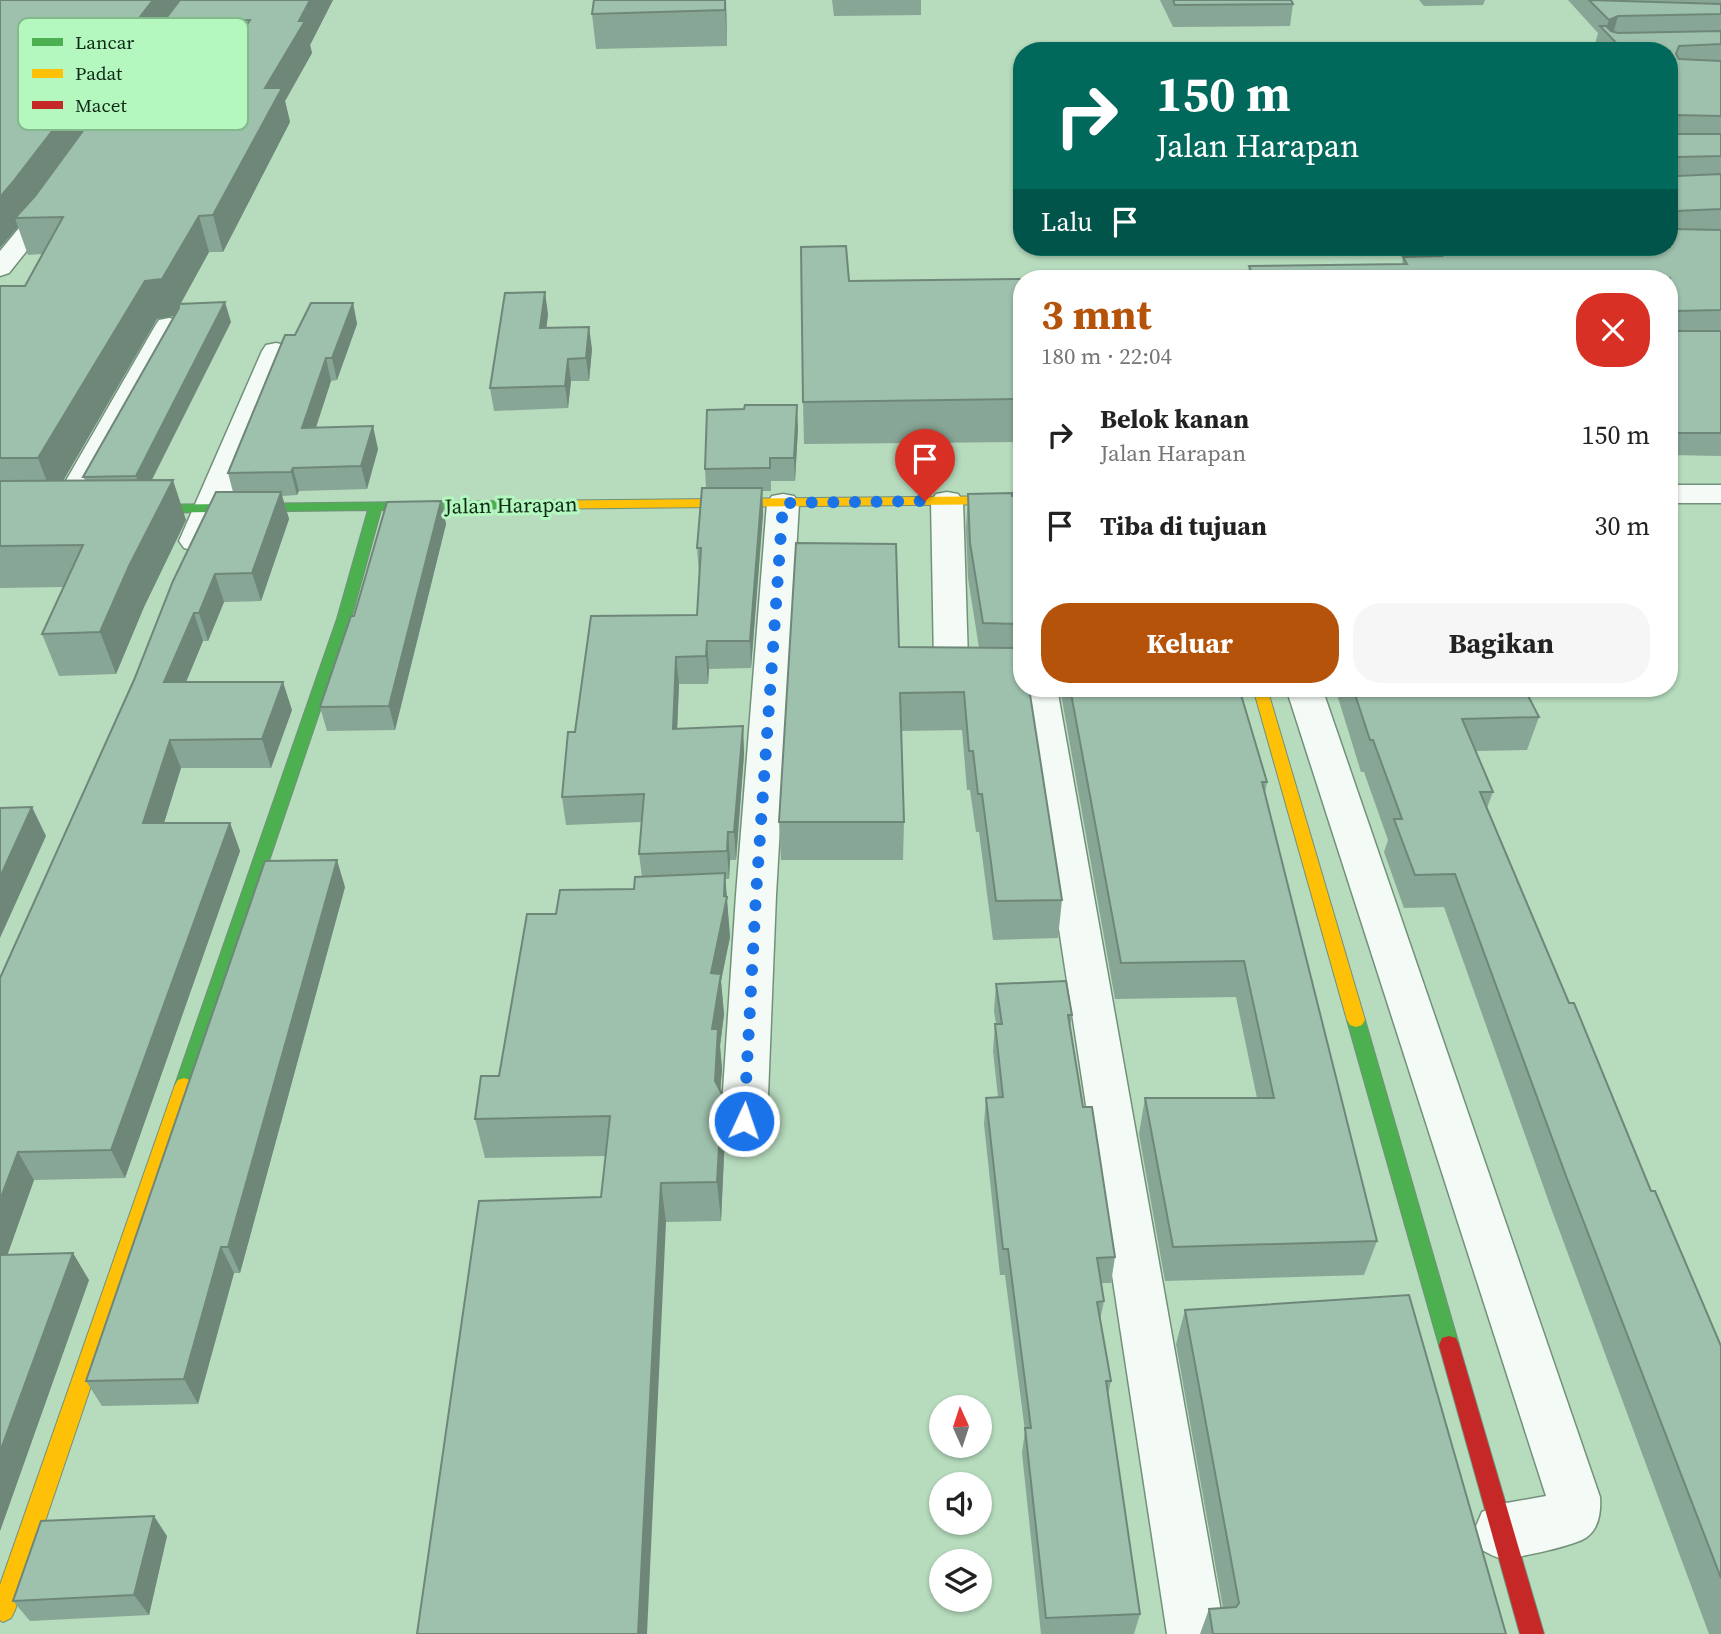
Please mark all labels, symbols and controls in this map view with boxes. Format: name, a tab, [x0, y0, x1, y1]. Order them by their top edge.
legend	[18, 18, 248, 130]
text: Lancar	[75, 29, 134, 55]
text: Padat	[75, 60, 123, 86]
text: 150 m	[1156, 60, 1291, 127]
icon: right	[1041, 70, 1132, 161]
text: Macet	[75, 92, 127, 118]
text: Jalan Harapan	[1156, 124, 1359, 168]
icon: arrive	[1106, 203, 1144, 241]
text: Lalu	[1041, 204, 1092, 240]
text: 3 mnt	[1041, 285, 1152, 343]
button: close	[1576, 293, 1650, 367]
text: 180 m · 22:04	[1041, 340, 1172, 372]
text: Belok kanan	[1100, 401, 1249, 437]
icon: right	[1041, 416, 1079, 454]
text: 150 m	[1582, 417, 1650, 453]
pin	[895, 429, 955, 501]
text: Jalan Harapan	[1100, 437, 1246, 469]
icon: arrive	[906, 440, 944, 478]
street label: Jalan Harapan	[443, 489, 578, 521]
icon: arrive	[1041, 507, 1079, 545]
text: Tiba di tujuan	[1100, 508, 1267, 544]
text: 30 m	[1595, 508, 1650, 544]
button: Keluar	[1041, 603, 1339, 683]
button: Bagikan	[1353, 603, 1650, 683]
position arrow	[707, 1084, 781, 1158]
north arrow	[929, 1395, 992, 1458]
map controls	[929, 1395, 992, 1612]
button: sound	[929, 1472, 992, 1535]
button: layers	[929, 1549, 992, 1612]

